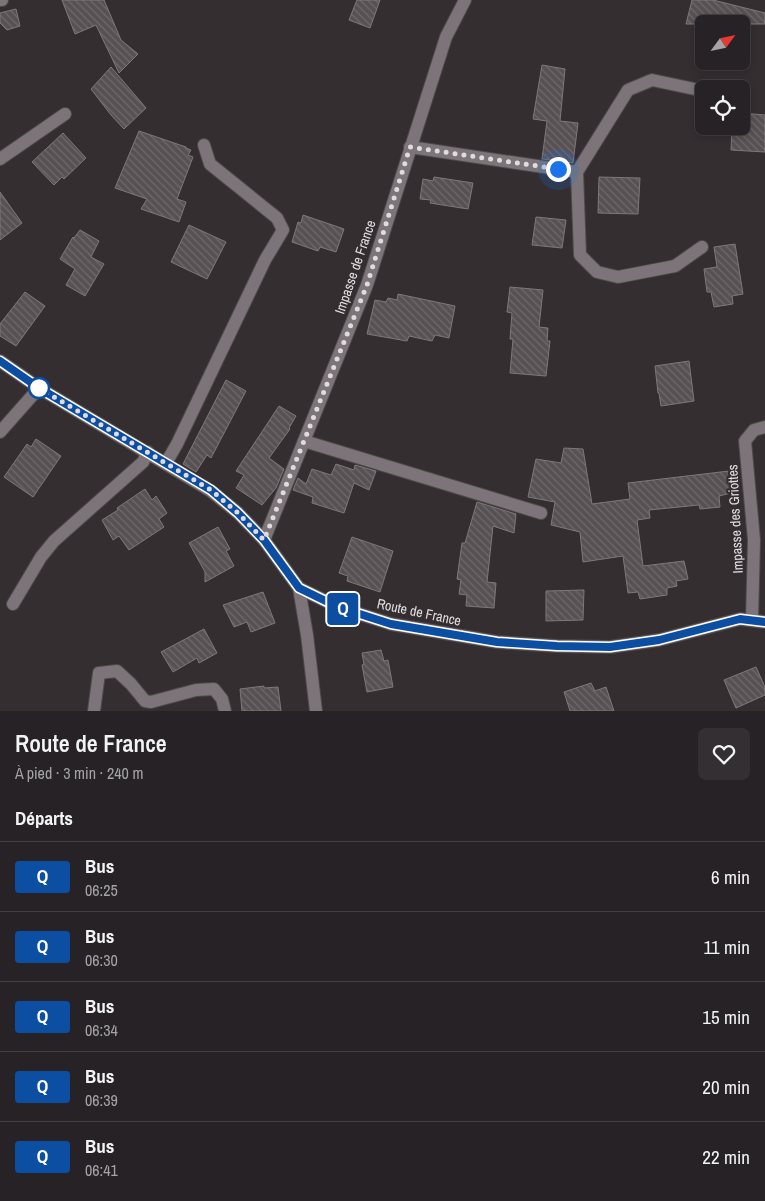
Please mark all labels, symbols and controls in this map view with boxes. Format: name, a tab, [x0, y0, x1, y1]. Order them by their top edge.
north arrow	[695, 15, 750, 70]
map controls	[695, 15, 750, 135]
button: locate	[695, 80, 750, 135]
your location	[546, 157, 571, 182]
street label: Impasse de France	[330, 218, 380, 316]
unlabelled marker	[28, 377, 50, 399]
street label: Impasse des Griottes	[723, 464, 747, 574]
line badge: Q	[327, 593, 359, 625]
street label: Route de France	[375, 594, 463, 630]
text: Q	[337, 596, 349, 621]
text: Route de France	[15, 727, 167, 759]
button: heart	[698, 728, 750, 780]
text: À pied · 3 min · 240 m	[15, 762, 143, 784]
text: Départs	[15, 805, 73, 831]
text: Bus	[85, 853, 114, 879]
text: Q	[37, 864, 48, 889]
text: 6 min	[711, 864, 750, 890]
text: 06:25	[85, 879, 118, 901]
text: Bus	[85, 923, 114, 949]
text: Q	[37, 934, 48, 959]
text: 11 min	[704, 934, 750, 960]
text: 06:30	[85, 949, 118, 971]
text: Bus	[85, 993, 114, 1019]
text: Q	[37, 1004, 48, 1029]
text: 15 min	[702, 1004, 750, 1030]
text: 06:34	[85, 1019, 118, 1041]
text: Bus	[85, 1063, 114, 1089]
text: Q	[37, 1074, 48, 1099]
text: 20 min	[702, 1074, 750, 1100]
text: 06:39	[85, 1089, 118, 1111]
text: Bus	[85, 1133, 114, 1159]
text: Q	[37, 1144, 48, 1169]
text: 22 min	[702, 1144, 750, 1170]
text: 06:41	[85, 1159, 118, 1181]

